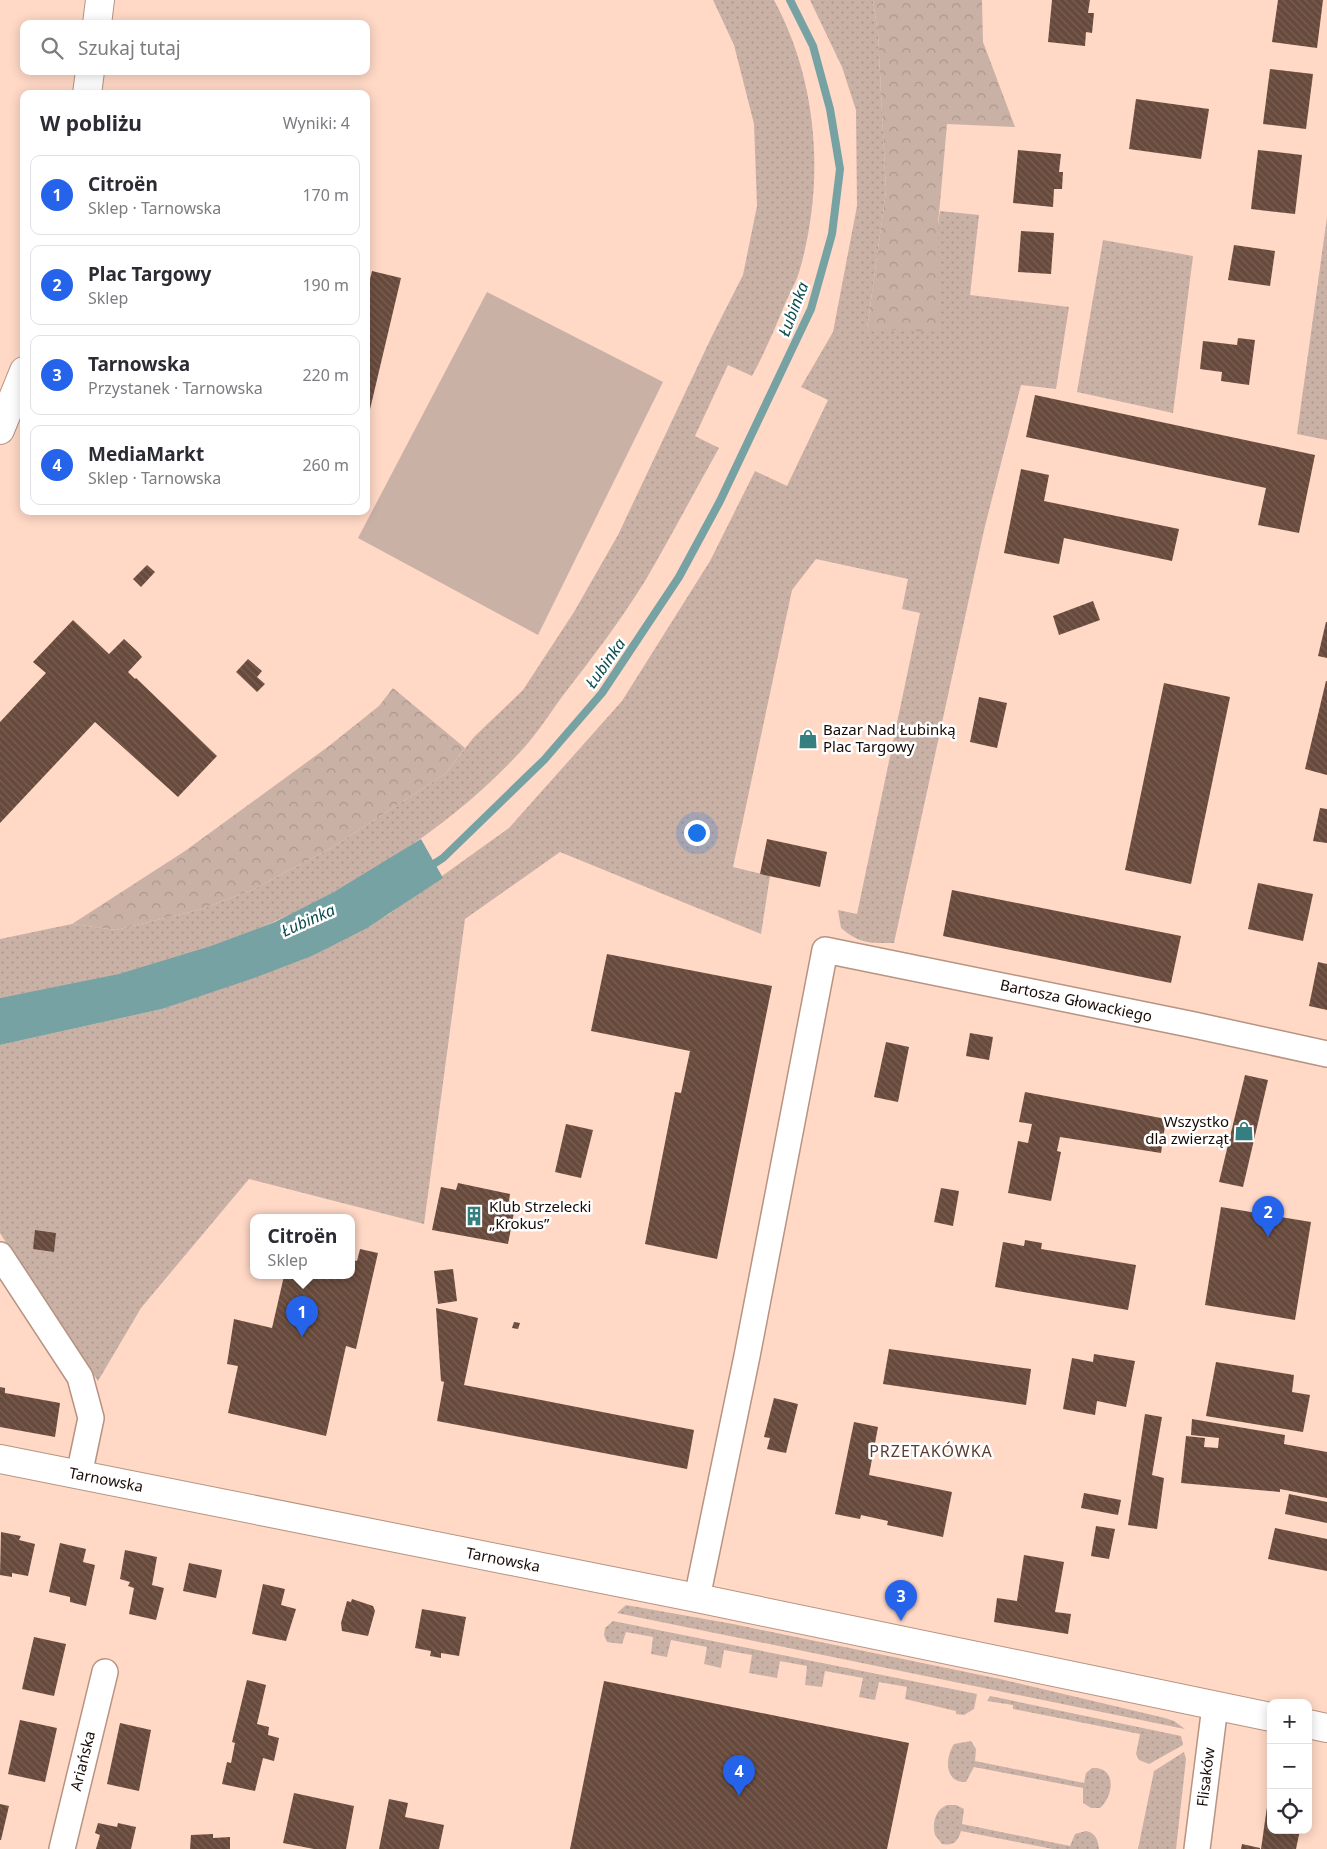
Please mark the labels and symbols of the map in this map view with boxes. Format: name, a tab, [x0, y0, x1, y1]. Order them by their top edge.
water label: Łubinka	[773, 279, 813, 339]
water label: Łubinka	[580, 634, 630, 692]
place label: Bazar Nad Łubinką Plac Targowy	[823, 719, 956, 756]
shop icon: Bazar Nad Łubinką Plac Targowy	[797, 728, 819, 750]
your location	[684, 820, 710, 846]
water label: Łubinka	[278, 898, 338, 942]
street label: Bartosza Głowackiego	[998, 974, 1154, 1026]
place label: Wszystko dla zwierząt	[1145, 1111, 1230, 1148]
shop icon: Wszystko dla zwierząt	[1233, 1120, 1255, 1142]
place label: Klub Strzelecki „Krokus”	[489, 1196, 591, 1233]
pin: 2	[1252, 1196, 1284, 1237]
building icon: Klub Strzelecki „Krokus”	[463, 1205, 485, 1227]
pin: 1	[286, 1296, 318, 1337]
district label: PRZETAKÓWKA	[869, 1440, 993, 1462]
street label: Tarnowska	[67, 1462, 145, 1496]
street label: Tarnowska	[464, 1542, 542, 1576]
pin: 3	[885, 1580, 917, 1621]
street label: Ariańska	[65, 1729, 99, 1793]
street label: Flisaków	[1191, 1746, 1219, 1808]
pin: 4	[723, 1755, 755, 1796]

